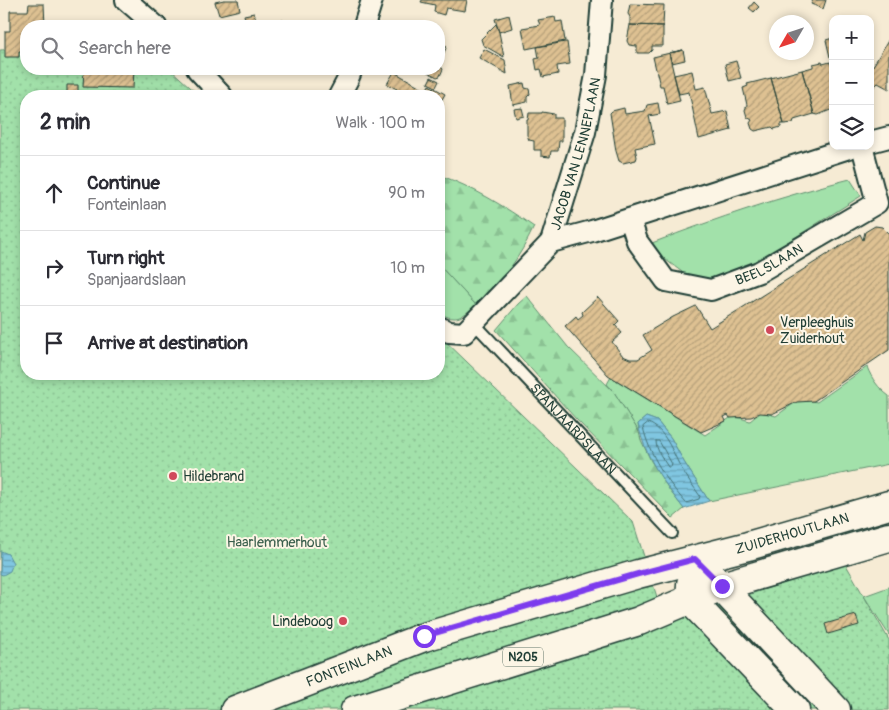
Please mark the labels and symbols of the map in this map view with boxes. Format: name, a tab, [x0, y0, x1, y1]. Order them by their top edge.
north arrow	[769, 15, 814, 60]
street label: JACOB VAN LENNEPLAAN	[547, 76, 604, 232]
street label: BEELSLAAN	[733, 240, 806, 289]
place label: Verpleeghuis Zuiderhout	[780, 314, 854, 347]
marker: Verpleeghuis Zuiderhout	[764, 324, 776, 336]
street label: SPANJAARDSLAAN	[526, 380, 620, 478]
place label: Hildebrand	[183, 468, 244, 485]
marker: Hildebrand	[167, 470, 179, 482]
street label: ZUIDERHOUTLAAN	[734, 509, 851, 558]
park label: Haarlemmerhout	[227, 534, 328, 551]
route end	[711, 575, 734, 598]
place label: Lindeboog	[272, 613, 333, 630]
marker: Lindeboog	[337, 615, 349, 627]
route start	[413, 625, 436, 648]
street label: FONTEINLAAN	[304, 642, 394, 691]
road number: N205	[503, 648, 543, 666]

